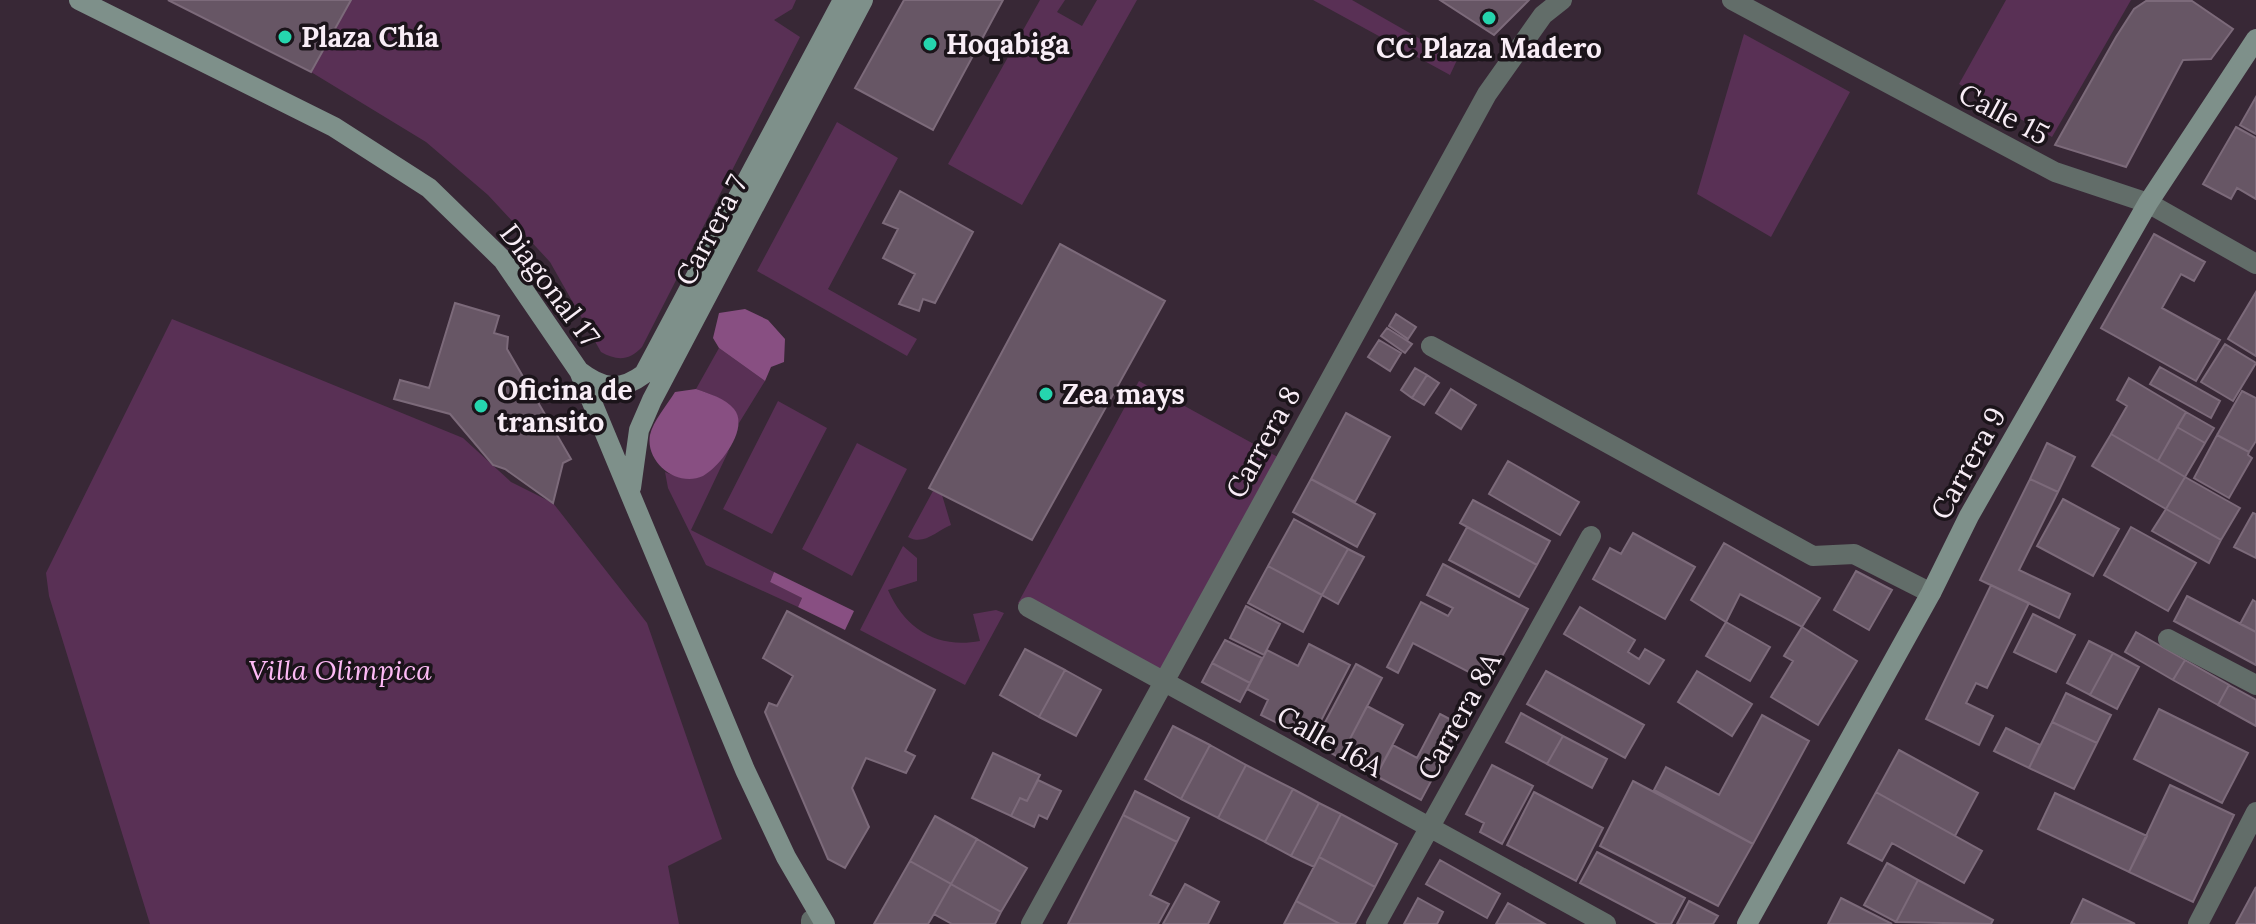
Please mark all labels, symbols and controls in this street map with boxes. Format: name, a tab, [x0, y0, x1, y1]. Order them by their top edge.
marker: CC Plaza Madero	[1480, 9, 1498, 27]
place label: Plaza Chía	[301, 19, 439, 55]
place label: Hoqabiga	[946, 26, 1070, 62]
marker: Plaza Chía	[276, 28, 294, 46]
place label: CC Plaza Madero	[1376, 30, 1602, 66]
marker: Hoqabiga	[921, 35, 939, 53]
street label: Calle 15	[1953, 75, 2055, 153]
street label: Carrera 7	[667, 169, 755, 291]
street label: Diagonal 17	[492, 216, 608, 354]
place label: Oficina de transito	[497, 372, 633, 440]
place label: Zea mays	[1062, 376, 1185, 412]
street label: Carrera 8	[1218, 380, 1308, 504]
marker: Zea mays	[1037, 385, 1055, 403]
marker: Oficina de transito	[472, 397, 490, 415]
street label: Carrera 9	[1922, 400, 2014, 526]
street label: Carrera 8A	[1409, 646, 1509, 786]
park label: Villa Olimpica	[248, 652, 432, 688]
street label: Calle 16A	[1271, 697, 1390, 785]

